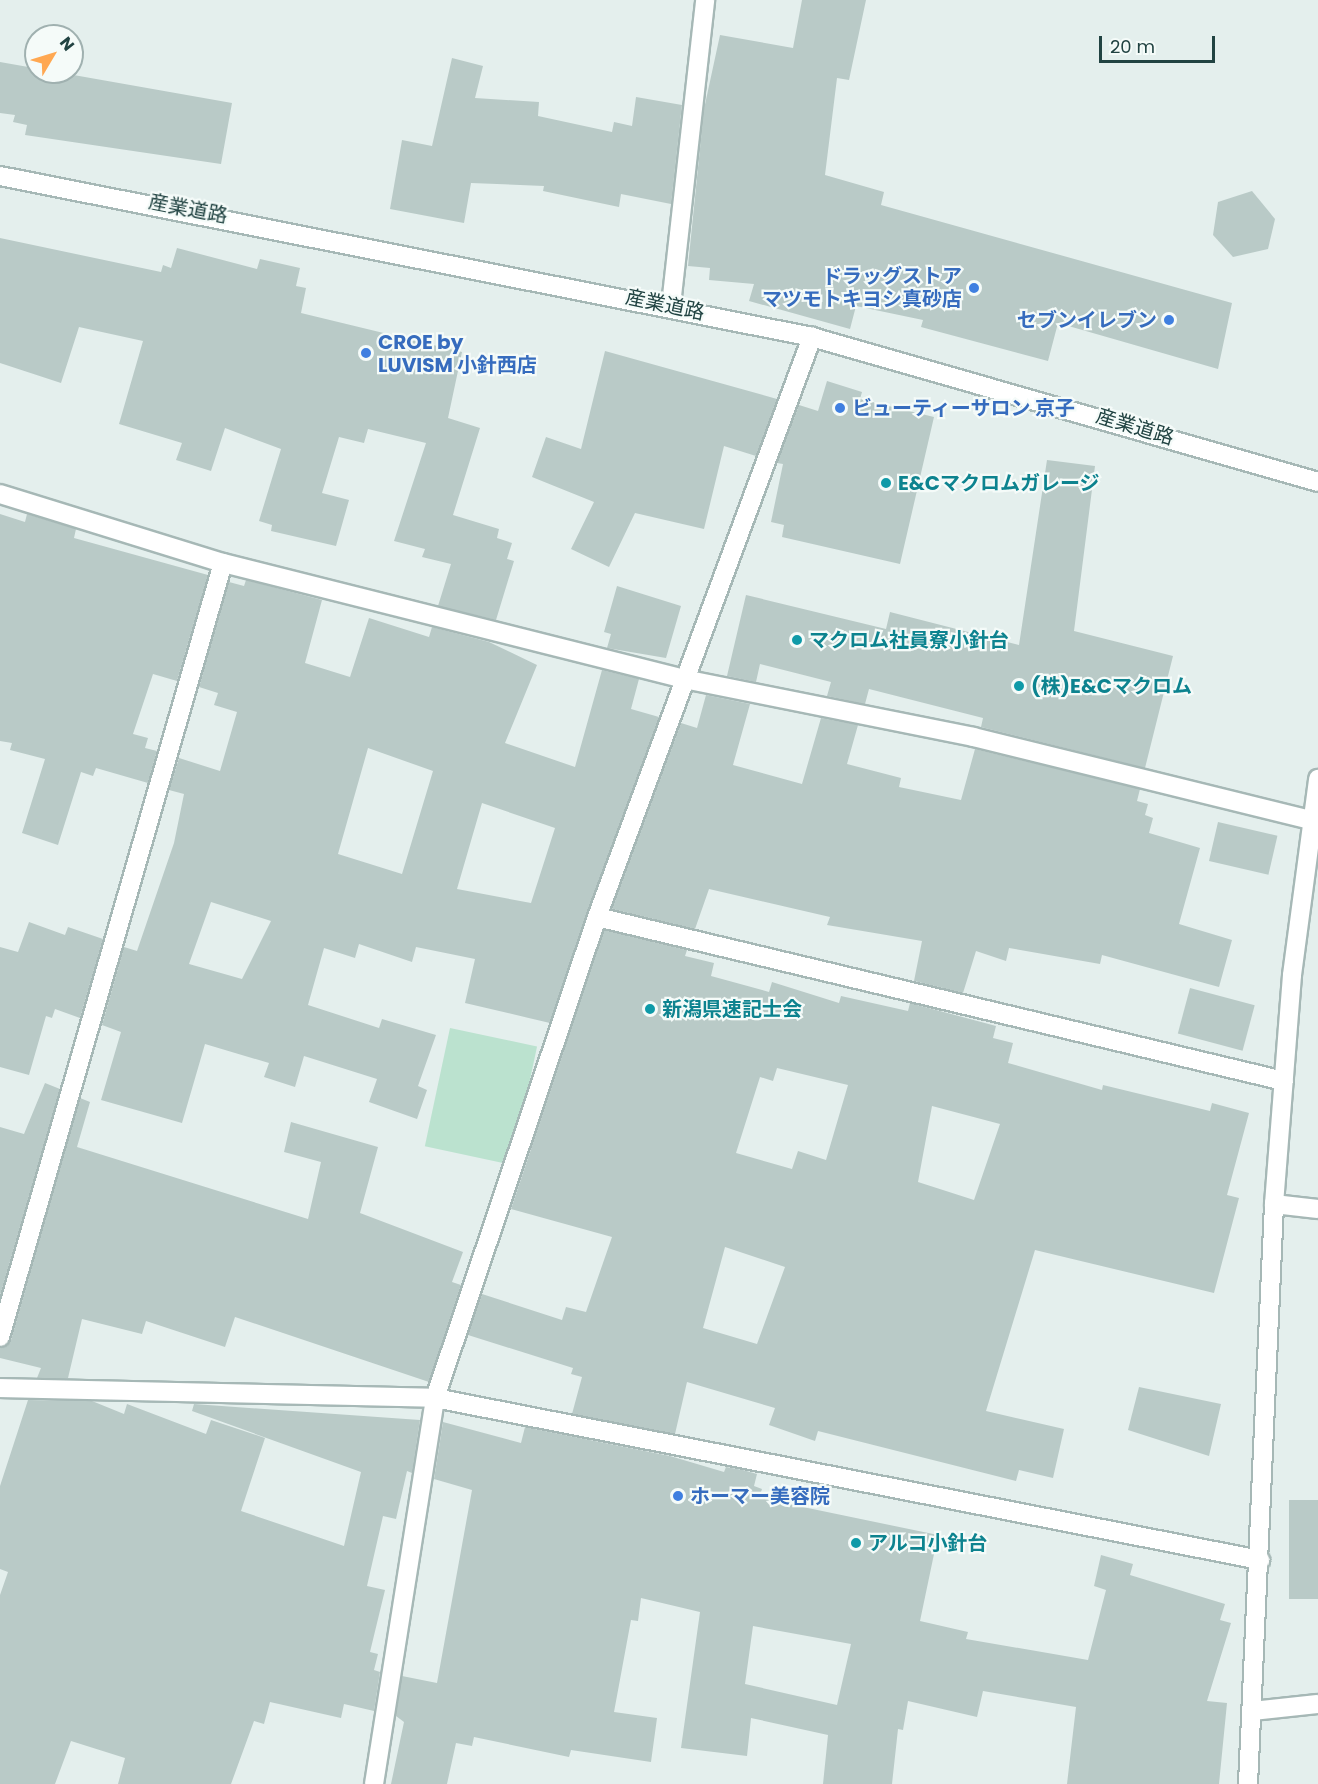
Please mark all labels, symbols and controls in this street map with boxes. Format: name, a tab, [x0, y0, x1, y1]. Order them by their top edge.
north arrow	[24, 24, 84, 84]
scale bar	[1102, 24, 1218, 62]
text: N	[54, 32, 80, 56]
text: 20 m	[1110, 34, 1155, 59]
street label: 産業道路	[146, 190, 230, 228]
place label: ドラッグストア マツモトキヨシ真砂店	[762, 264, 962, 311]
marker: ドラッグストア マツモトキヨシ真砂店	[967, 281, 981, 295]
street label: 産業道路	[623, 285, 707, 325]
place label: セブンイレブン	[1017, 308, 1157, 332]
marker: セブンイレブン	[1162, 313, 1176, 327]
place label: CROE by LUVISM 小針西店	[378, 330, 537, 377]
marker: CROE by LUVISM 小針西店	[359, 346, 373, 360]
place label: ビューティーサロン 京子	[852, 396, 1076, 420]
marker: ビューティーサロン 京子	[833, 401, 847, 415]
street label: 産業道路	[1093, 404, 1177, 450]
place label: E&Cマクロムガレージ	[898, 471, 1100, 495]
marker: E&Cマクロムガレージ	[879, 476, 893, 490]
place label: マクロム社員寮小針台	[809, 628, 1009, 652]
marker: マクロム社員寮小針台	[790, 633, 804, 647]
place label: (株)E&Cマクロム	[1031, 674, 1192, 698]
marker: (株)E&Cマクロム	[1012, 679, 1026, 693]
place label: 新潟県速記士会	[662, 997, 802, 1021]
marker: 新潟県速記士会	[643, 1002, 657, 1016]
place label: ホーマー美容院	[690, 1484, 830, 1508]
marker: ホーマー美容院	[671, 1489, 685, 1503]
place label: アルコ小針台	[868, 1531, 988, 1555]
marker: アルコ小針台	[849, 1536, 863, 1550]

